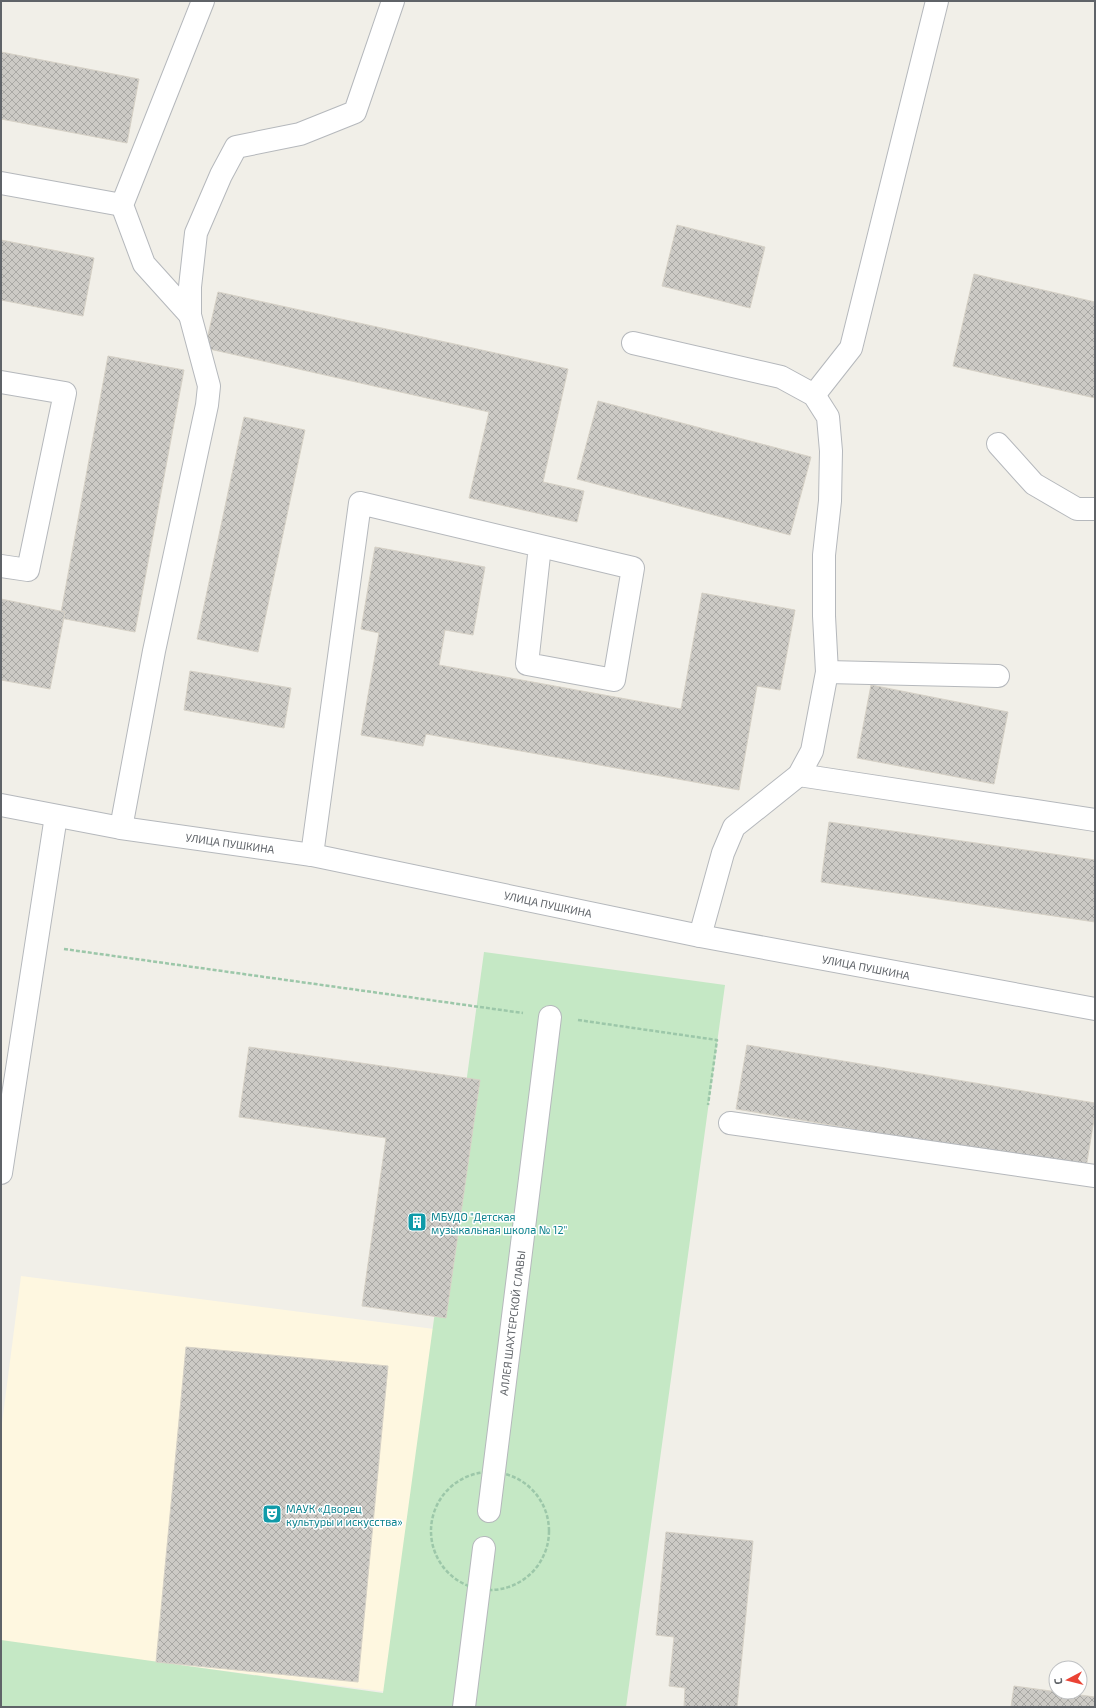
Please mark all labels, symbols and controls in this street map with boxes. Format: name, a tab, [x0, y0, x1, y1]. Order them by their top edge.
street label: УЛИЦА ПУШКИНА	[185, 830, 275, 856]
street label: УЛИЦА ПУШКИНА	[503, 888, 593, 920]
street label: УЛИЦА ПУШКИНА	[821, 952, 911, 982]
place label: МБУДО "Детская музыкальная школа № 12"	[431, 1210, 568, 1237]
building icon: МБУДО "Детская музыкальная школа № 12"	[406, 1211, 428, 1233]
street label: АЛЛЕЯ ШАХТЕРСКОЙ СЛАВЫ	[497, 1250, 527, 1396]
place label: МАУК «Дворец культуры и искусства»	[286, 1502, 403, 1529]
theatre icon: МАУК «Дворец культуры и искусства»	[261, 1503, 283, 1525]
north arrow	[1048, 1660, 1088, 1700]
text: С	[1051, 1677, 1064, 1685]

